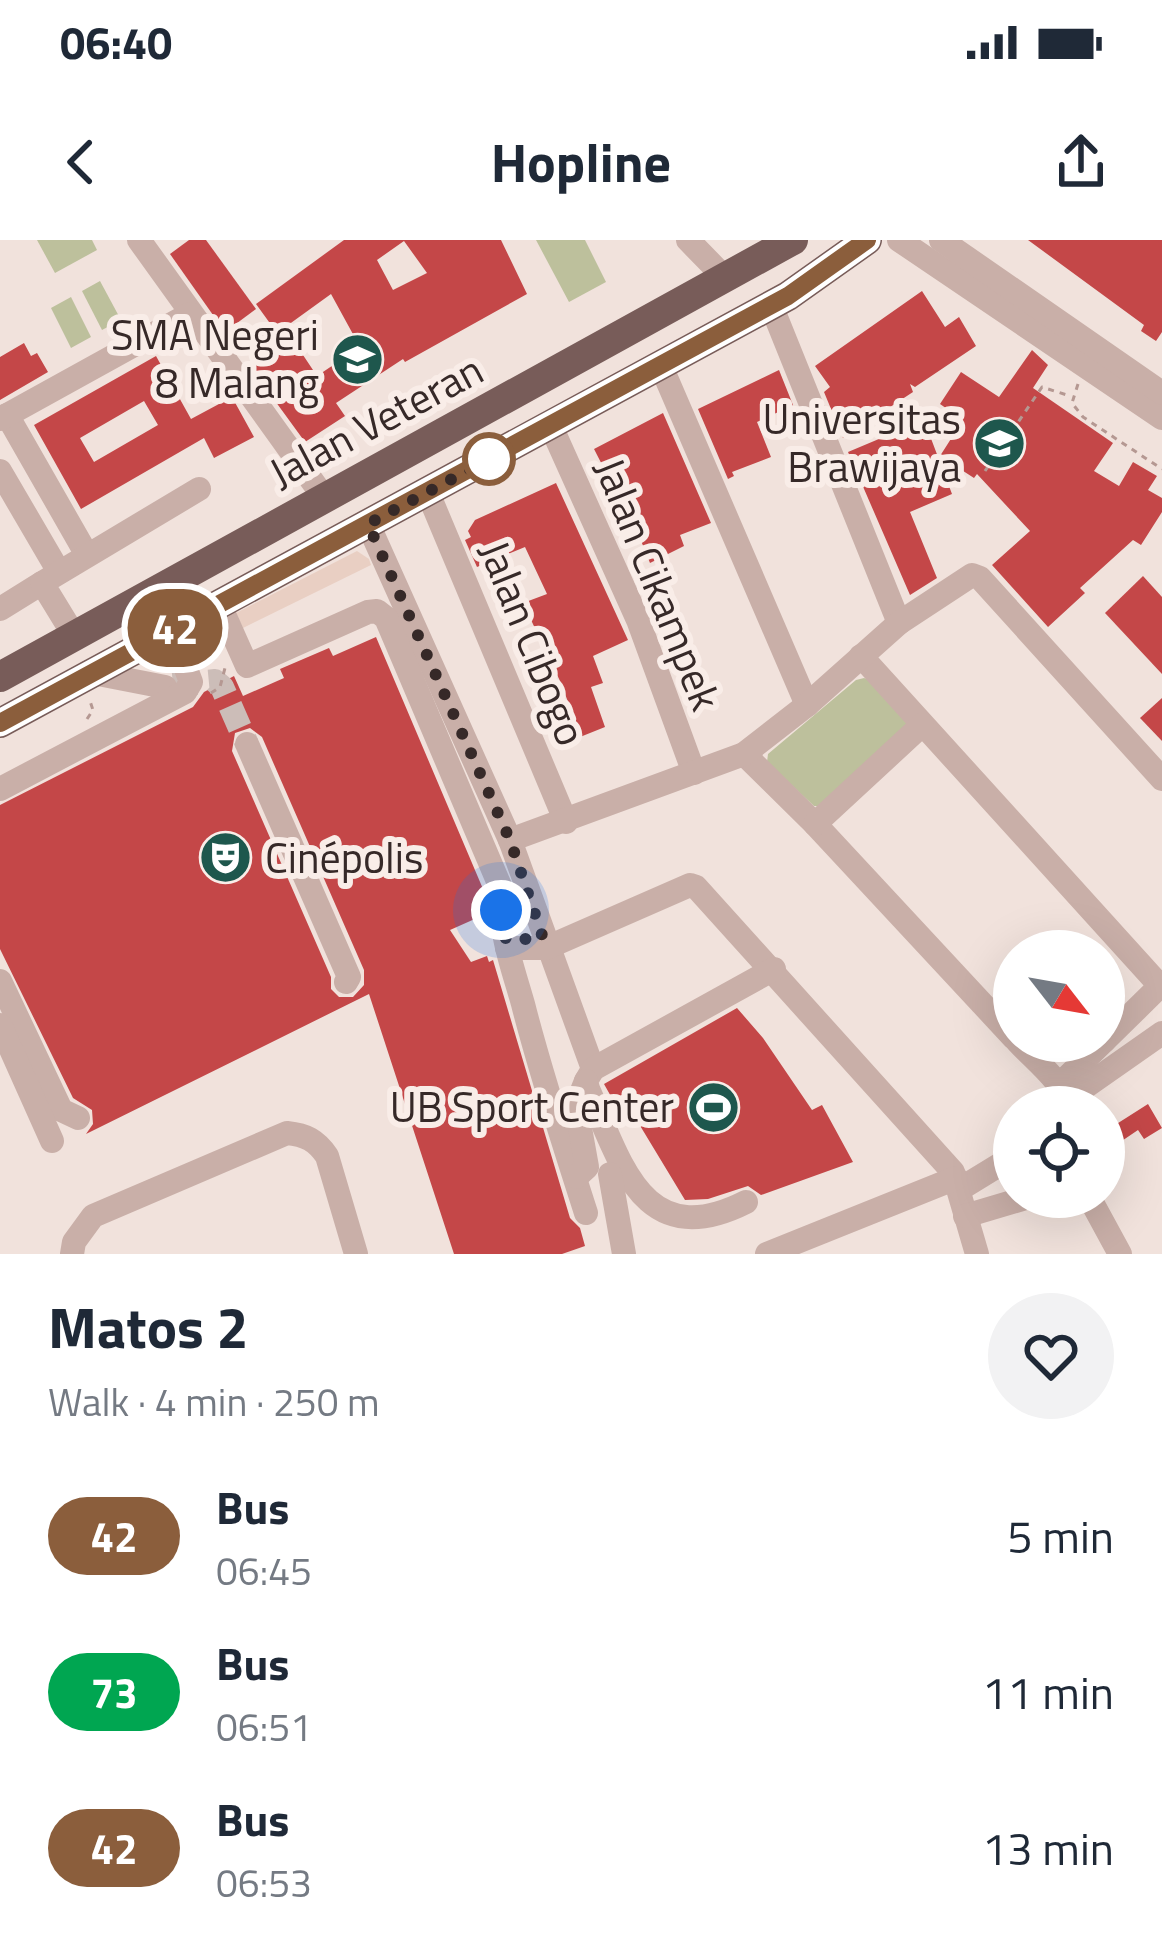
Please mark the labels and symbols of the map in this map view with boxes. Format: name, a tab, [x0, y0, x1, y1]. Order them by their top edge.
place label: SMA Negeri 8 Malang	[111, 302, 319, 414]
school or university icon: SMA Negeri 8 Malang	[330, 331, 386, 387]
street label: Jalan Veteran	[257, 337, 494, 503]
place label: Universitas Brawijaya	[763, 386, 961, 498]
school or university icon: Universitas Brawijaya	[972, 415, 1028, 471]
unlabelled marker	[464, 434, 514, 484]
street label: Jalan Cikampek	[579, 448, 739, 720]
street label: Jalan Cibogo	[464, 531, 604, 755]
line badge: 42	[121, 589, 229, 667]
place label: Cinépolis	[265, 825, 424, 889]
theatre icon: Cinépolis	[198, 830, 254, 886]
your location	[471, 880, 531, 940]
north arrow	[993, 930, 1125, 1062]
place label: UB Sport Center	[390, 1074, 674, 1138]
sports icon: UB Sport Center	[685, 1079, 741, 1135]

